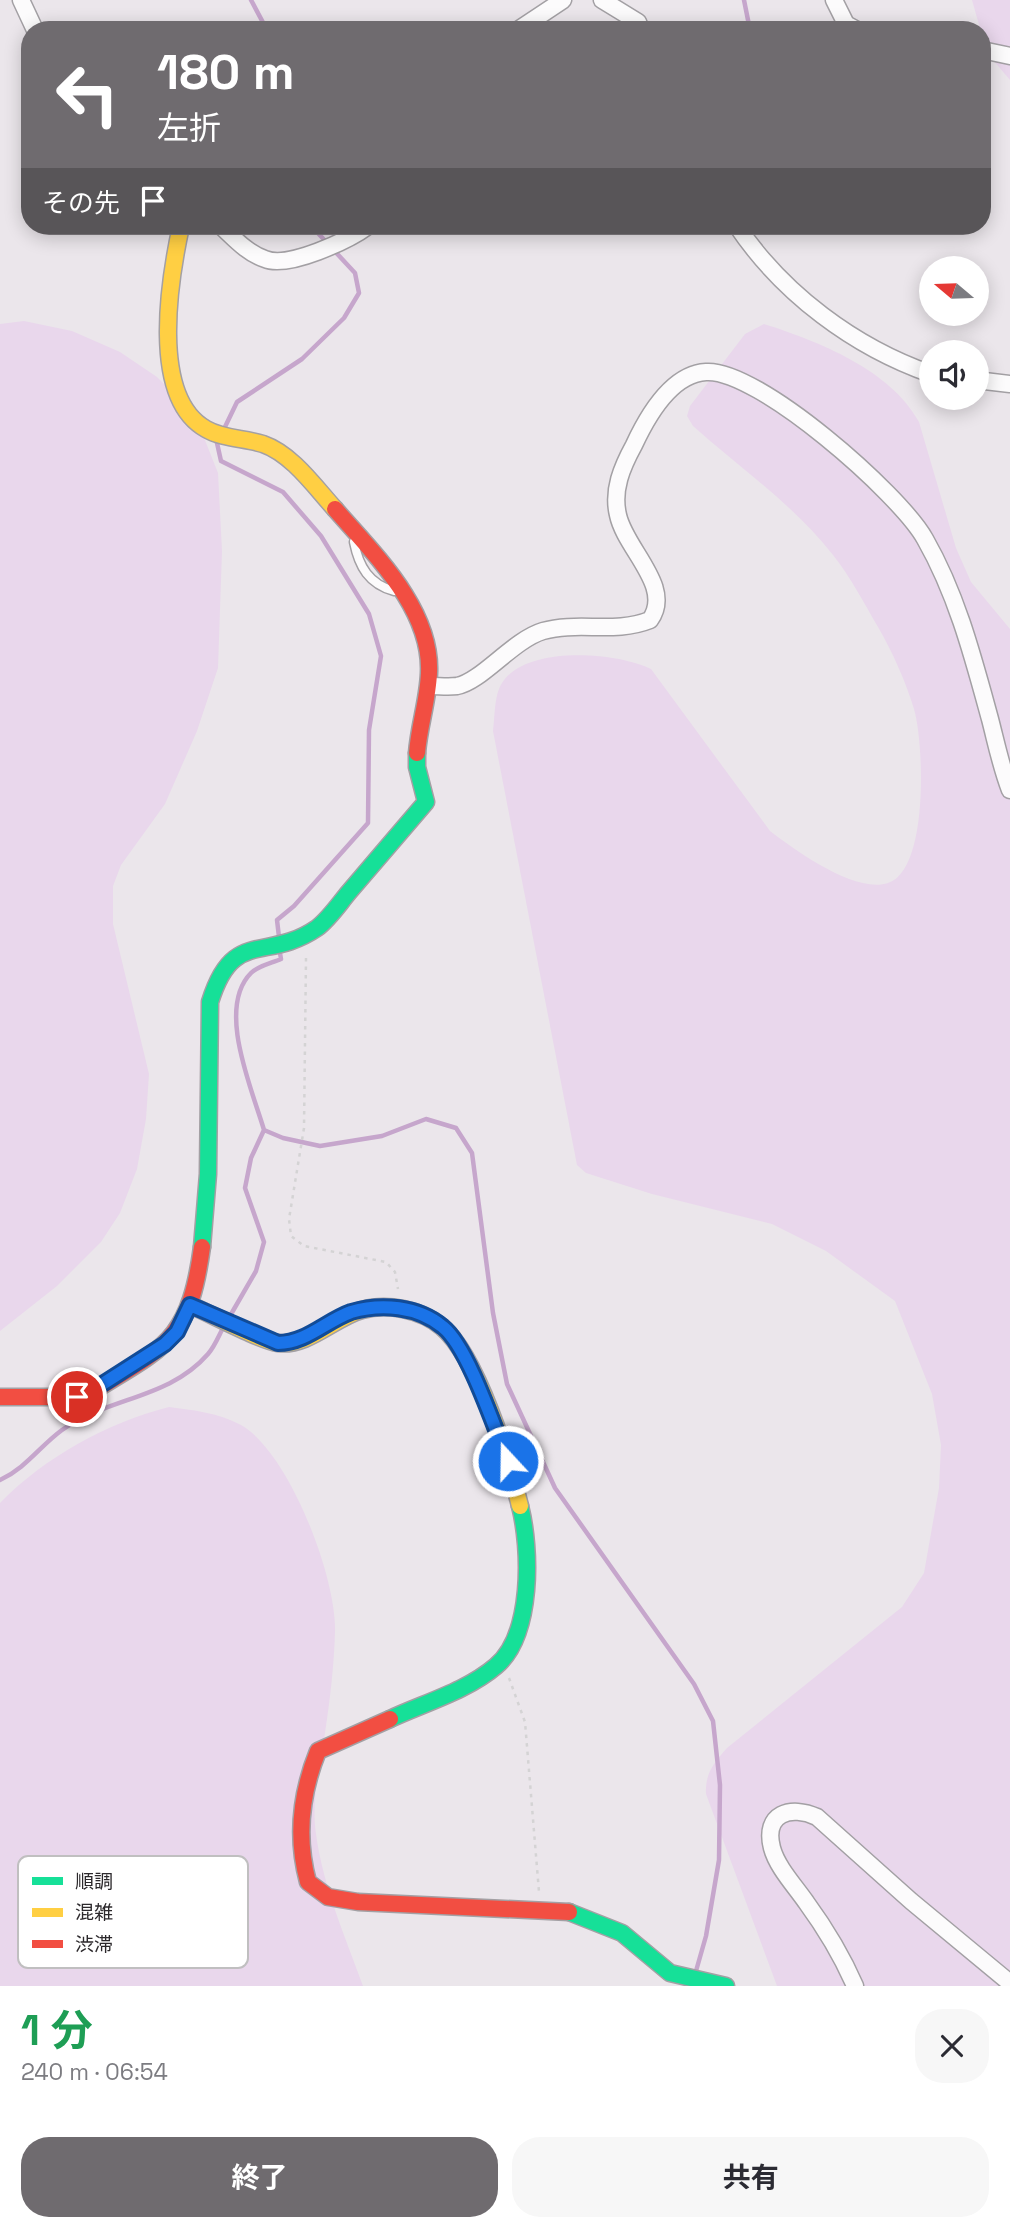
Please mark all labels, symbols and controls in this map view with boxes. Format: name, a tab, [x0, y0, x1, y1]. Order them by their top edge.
text: 180 m	[157, 41, 295, 103]
icon: left	[42, 49, 133, 140]
text: 左折	[157, 108, 221, 148]
icon: arrive	[134, 182, 172, 220]
text: その先	[42, 186, 120, 220]
north arrow	[919, 256, 989, 326]
map controls	[919, 256, 989, 410]
button: sound	[919, 340, 989, 410]
pin	[47, 1367, 107, 1427]
icon: arrive	[58, 1378, 96, 1416]
position arrow	[471, 1424, 545, 1498]
legend	[18, 1856, 248, 1968]
text: 順調	[75, 1869, 113, 1894]
text: 混雑	[75, 1900, 113, 1925]
text: 渋滞	[75, 1932, 113, 1957]
text: 1 分	[21, 2004, 93, 2057]
button: close	[915, 2009, 989, 2083]
text: 240 m · 06:54	[21, 2057, 168, 2087]
button: 終了	[21, 2137, 498, 2217]
button: 共有	[512, 2137, 989, 2217]

